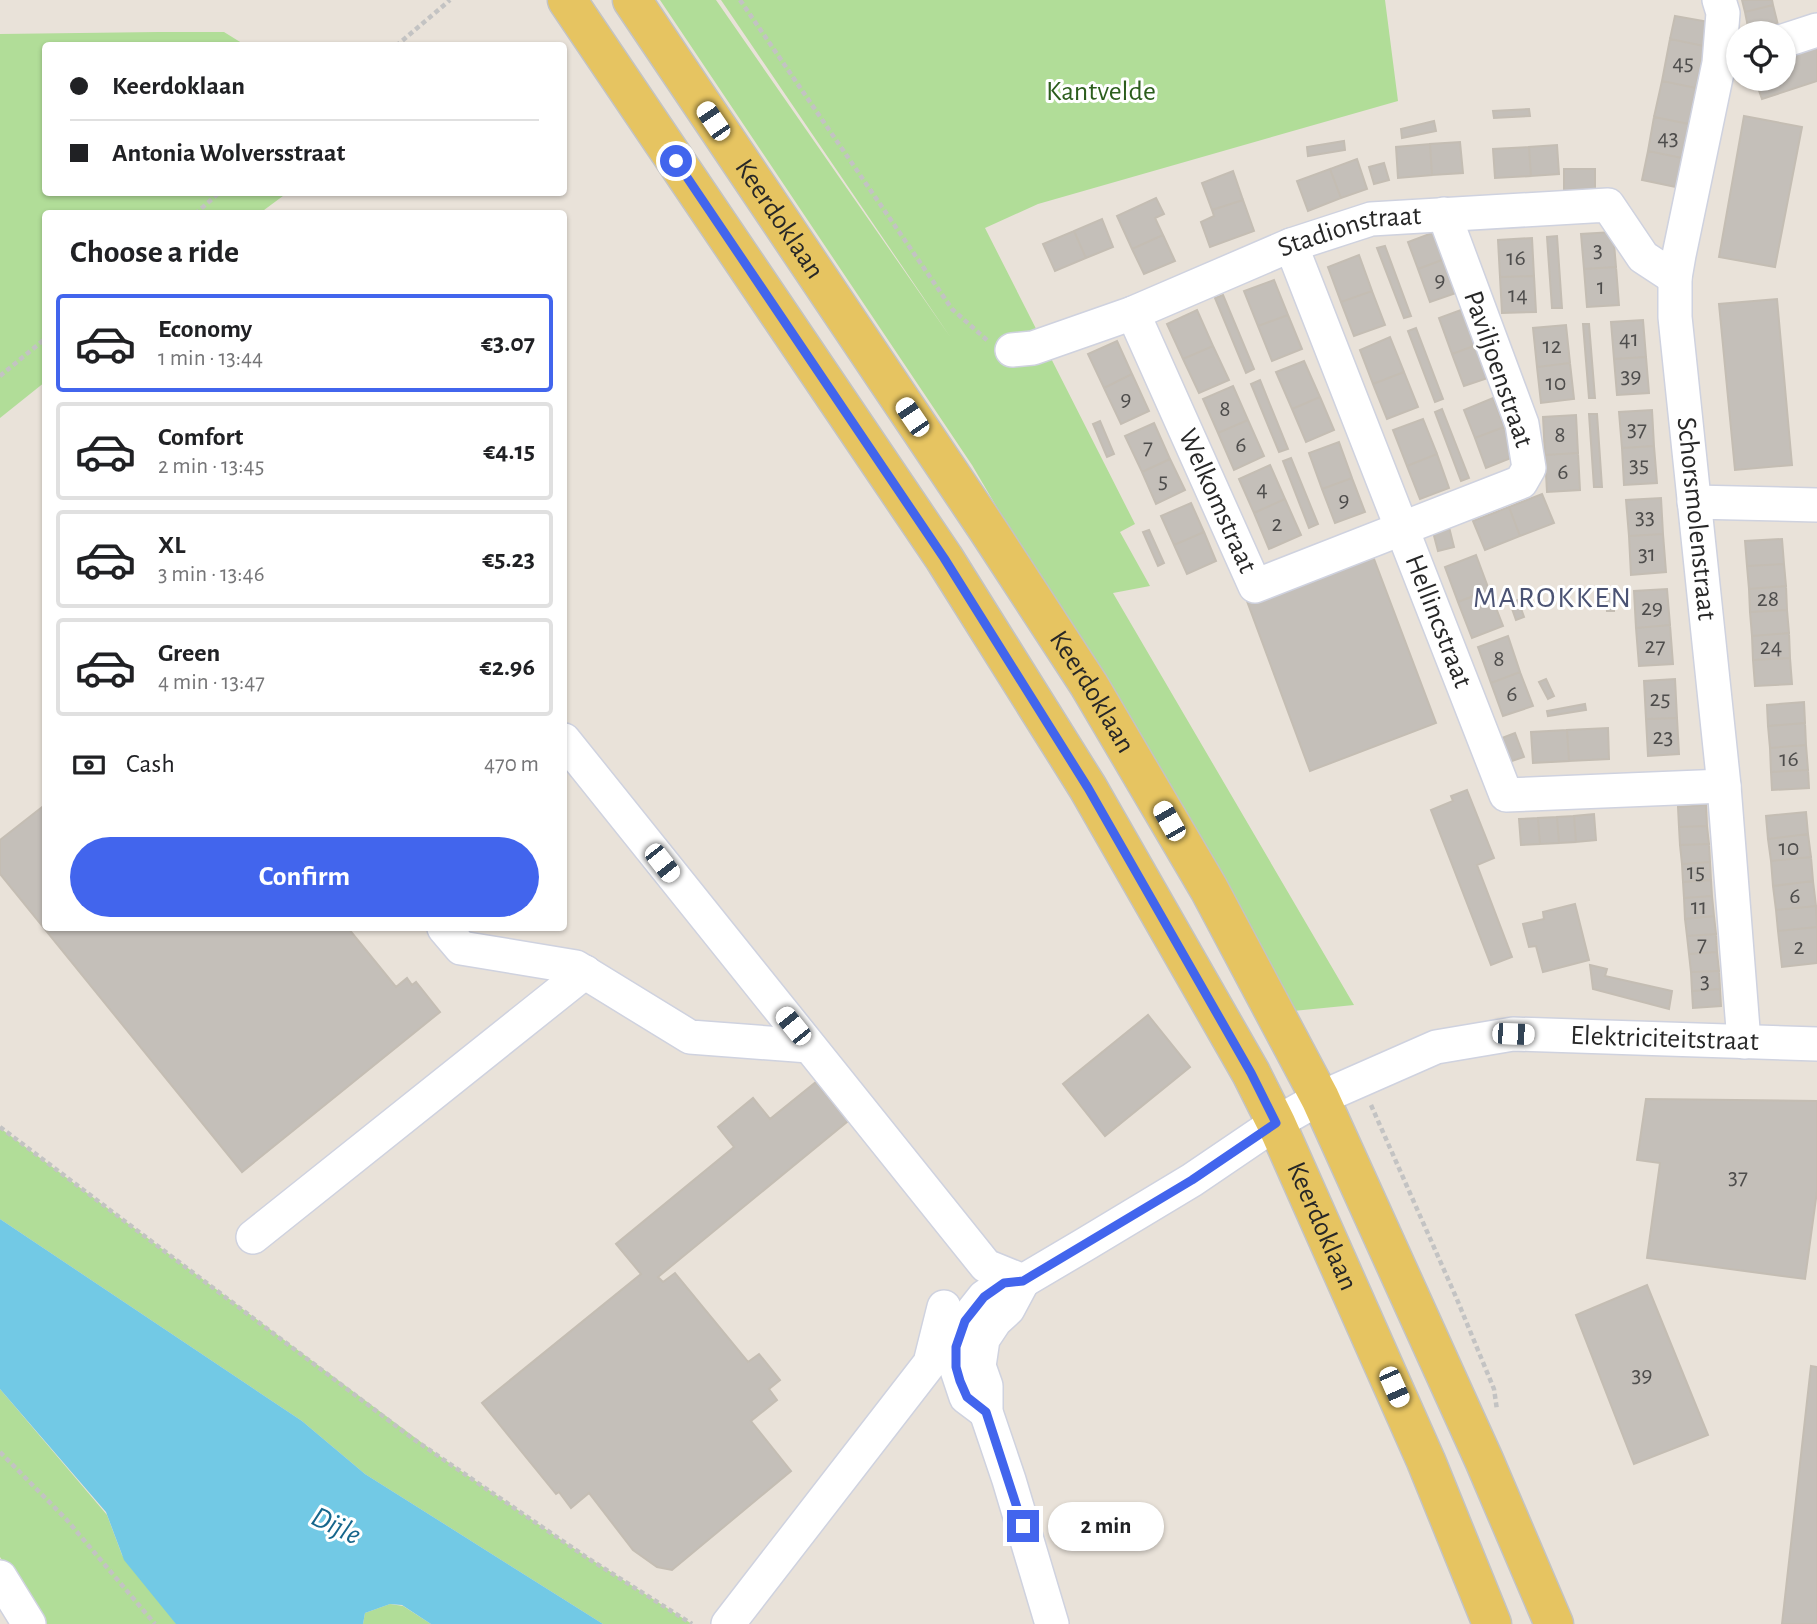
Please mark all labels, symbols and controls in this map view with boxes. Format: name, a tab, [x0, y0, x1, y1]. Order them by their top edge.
map controls	[1726, 21, 1796, 91]
button: locate	[1726, 21, 1796, 91]
house number: 45	[1672, 51, 1694, 75]
text: Keerdoklaan	[112, 73, 245, 99]
park label: Kantvelde	[1046, 78, 1156, 106]
car	[693, 98, 734, 144]
house number: 43	[1657, 126, 1679, 150]
text: Antonia Wolversstraat	[112, 140, 345, 166]
route start	[660, 145, 692, 177]
street label: Keerdoklaan	[729, 154, 829, 284]
street label: Stadionstraat	[1274, 202, 1422, 263]
text: Choose a ride	[70, 236, 239, 268]
house number: 3	[1593, 238, 1603, 262]
house number: 16	[1506, 246, 1526, 270]
house number: 9	[1434, 268, 1446, 292]
house number: 1	[1597, 275, 1605, 299]
house number: 14	[1508, 283, 1528, 307]
street label: Paviljoenstraat	[1458, 287, 1538, 451]
icon: car	[74, 312, 137, 375]
text: Economy	[158, 316, 252, 342]
house number: 41	[1619, 327, 1639, 351]
text: €3.07	[481, 330, 535, 356]
house number: 12	[1542, 334, 1562, 358]
text: 1 min · 13:44	[158, 347, 263, 370]
house number: 39	[1620, 364, 1642, 388]
house number: 10	[1546, 371, 1566, 395]
house number: 9	[1120, 387, 1132, 411]
car	[892, 394, 933, 440]
house number: 8	[1219, 397, 1231, 421]
street label: Schorsmolenstraat	[1672, 416, 1721, 622]
house number: 37	[1627, 417, 1647, 441]
icon: car	[74, 420, 137, 483]
house number: 8	[1554, 423, 1566, 447]
text: Comfort	[158, 424, 243, 450]
street label: Welkomstraat	[1173, 425, 1261, 577]
house number: 6	[1235, 433, 1247, 457]
house number: 7	[1143, 435, 1153, 459]
text: €4.15	[483, 438, 535, 464]
house number: 35	[1629, 453, 1649, 477]
text: 2 min · 13:45	[158, 455, 264, 478]
house number: 6	[1557, 460, 1569, 484]
house number: 5	[1158, 469, 1168, 493]
house number: 4	[1256, 477, 1268, 501]
house number: 9	[1338, 488, 1350, 512]
house number: 33	[1635, 505, 1655, 529]
house number: 2	[1272, 512, 1283, 536]
icon: car	[74, 528, 137, 591]
text: XL	[158, 532, 185, 558]
house number: 31	[1638, 542, 1656, 566]
text: €5.23	[482, 546, 535, 572]
street label: Hellincstraat	[1400, 551, 1477, 692]
text: 3 min · 13:46	[158, 563, 265, 586]
district label: MAROKKEN	[1473, 583, 1633, 613]
house number: 28	[1757, 587, 1779, 611]
house number: 29	[1641, 596, 1663, 620]
street label: Keerdoklaan	[1044, 626, 1140, 758]
house number: 27	[1645, 634, 1665, 658]
house number: 24	[1760, 635, 1782, 659]
icon: car	[74, 636, 137, 699]
text: Green	[158, 640, 220, 666]
house number: 8	[1493, 647, 1505, 671]
text: €2.96	[480, 654, 535, 680]
text: 4 min · 13:47	[158, 671, 265, 694]
house number: 6	[1506, 682, 1518, 706]
house number: 25	[1650, 687, 1670, 711]
house number: 23	[1653, 725, 1673, 749]
icon: cash	[70, 746, 108, 784]
house number: 16	[1779, 747, 1799, 771]
text: Cash	[126, 751, 175, 777]
text: 470 m	[484, 753, 539, 776]
car	[1150, 798, 1189, 844]
house number: 10	[1779, 836, 1799, 860]
button: Confirm	[70, 837, 539, 917]
car	[641, 840, 684, 886]
house number: 15	[1687, 860, 1705, 884]
house number: 6	[1789, 884, 1801, 908]
house number: 11	[1691, 895, 1707, 919]
house number: 7	[1697, 932, 1707, 956]
house number: 2	[1794, 935, 1805, 959]
house number: 3	[1700, 969, 1710, 993]
car	[772, 1003, 815, 1049]
street label: Elektriciteitstraat	[1570, 1022, 1759, 1056]
car	[1492, 1023, 1535, 1045]
street label: Keerdoklaan	[1281, 1158, 1363, 1295]
house number: 37	[1728, 1165, 1748, 1189]
house number: 39	[1631, 1363, 1653, 1387]
car	[1376, 1364, 1413, 1410]
water label: Dijle	[307, 1501, 365, 1551]
callout: 2 min	[1048, 1502, 1163, 1550]
route end	[1007, 1510, 1039, 1542]
text: 2 min	[1080, 1515, 1132, 1538]

